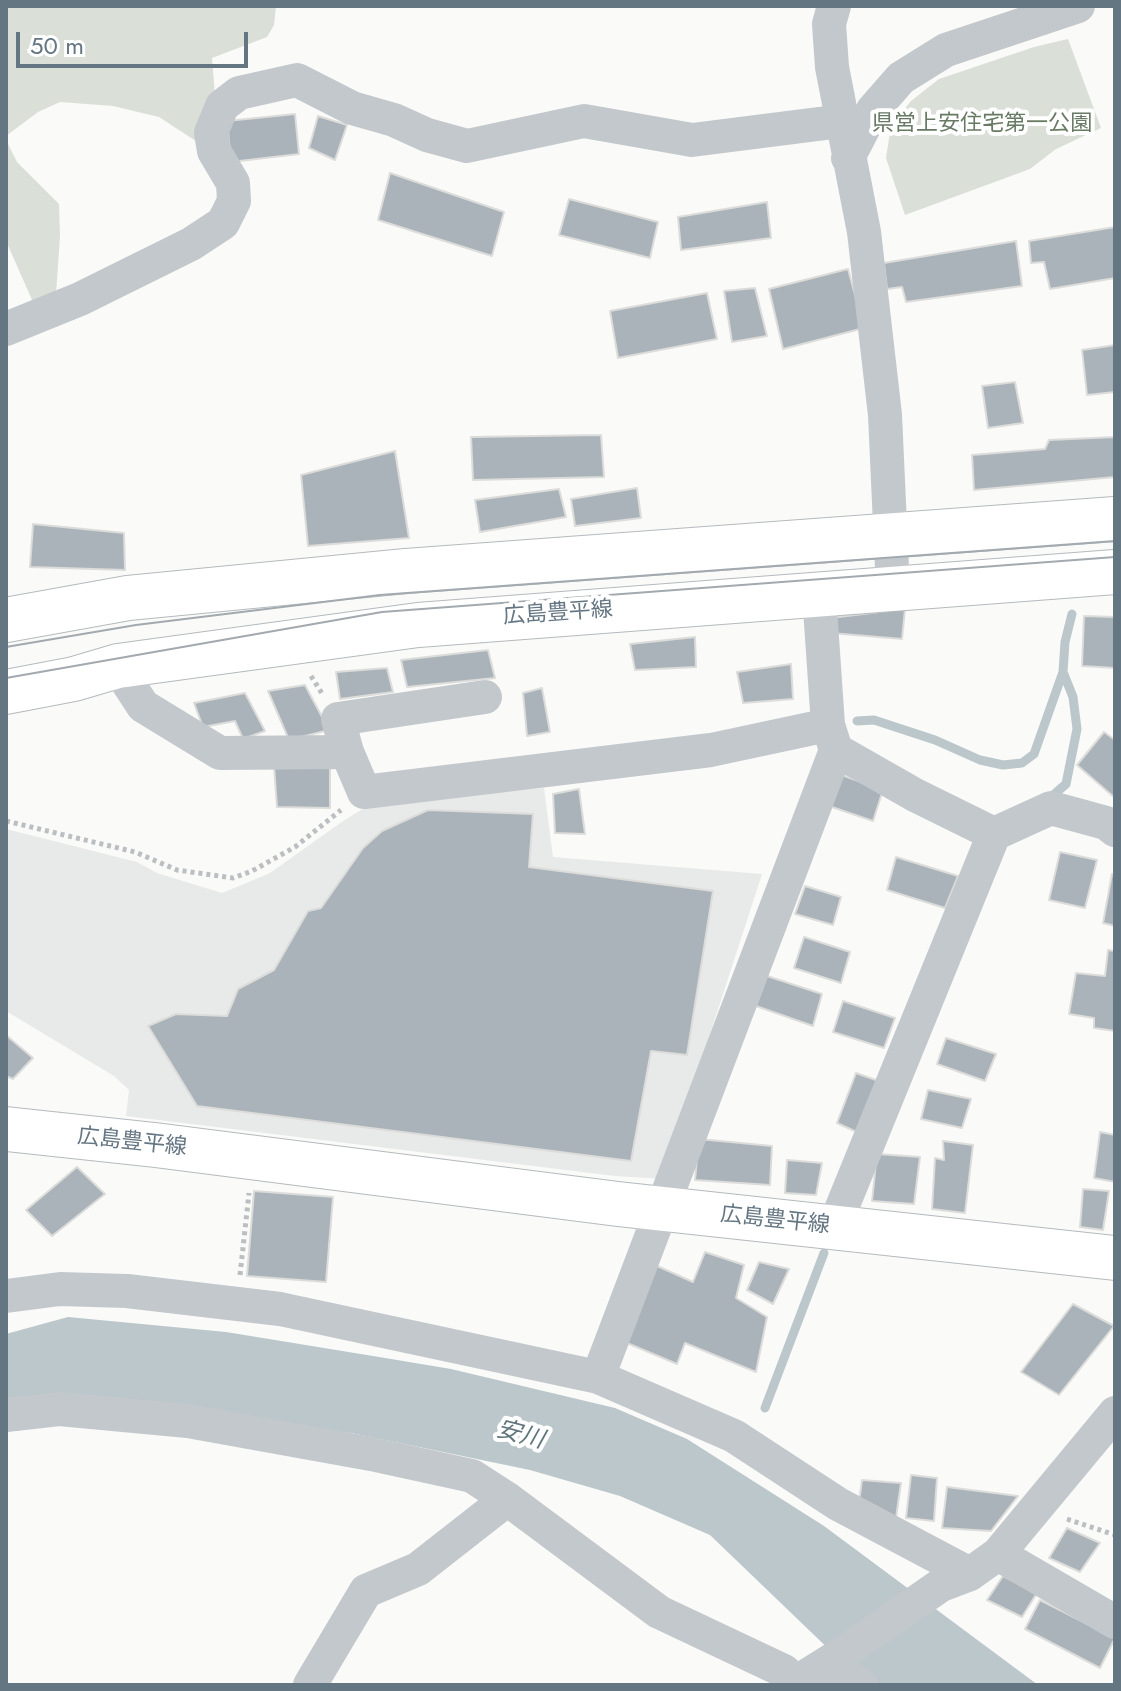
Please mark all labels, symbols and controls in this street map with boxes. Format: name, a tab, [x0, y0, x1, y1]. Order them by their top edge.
scale bar	[20, 16, 252, 66]
text: 50 m	[30, 28, 84, 63]
park label: 県営上安住宅第一公園	[872, 112, 1092, 138]
street label: 広島豊平線	[502, 597, 614, 631]
street label: 広島豊平線	[76, 1124, 188, 1162]
street label: 広島豊平線	[719, 1202, 831, 1240]
water label: 安川	[493, 1416, 547, 1456]

